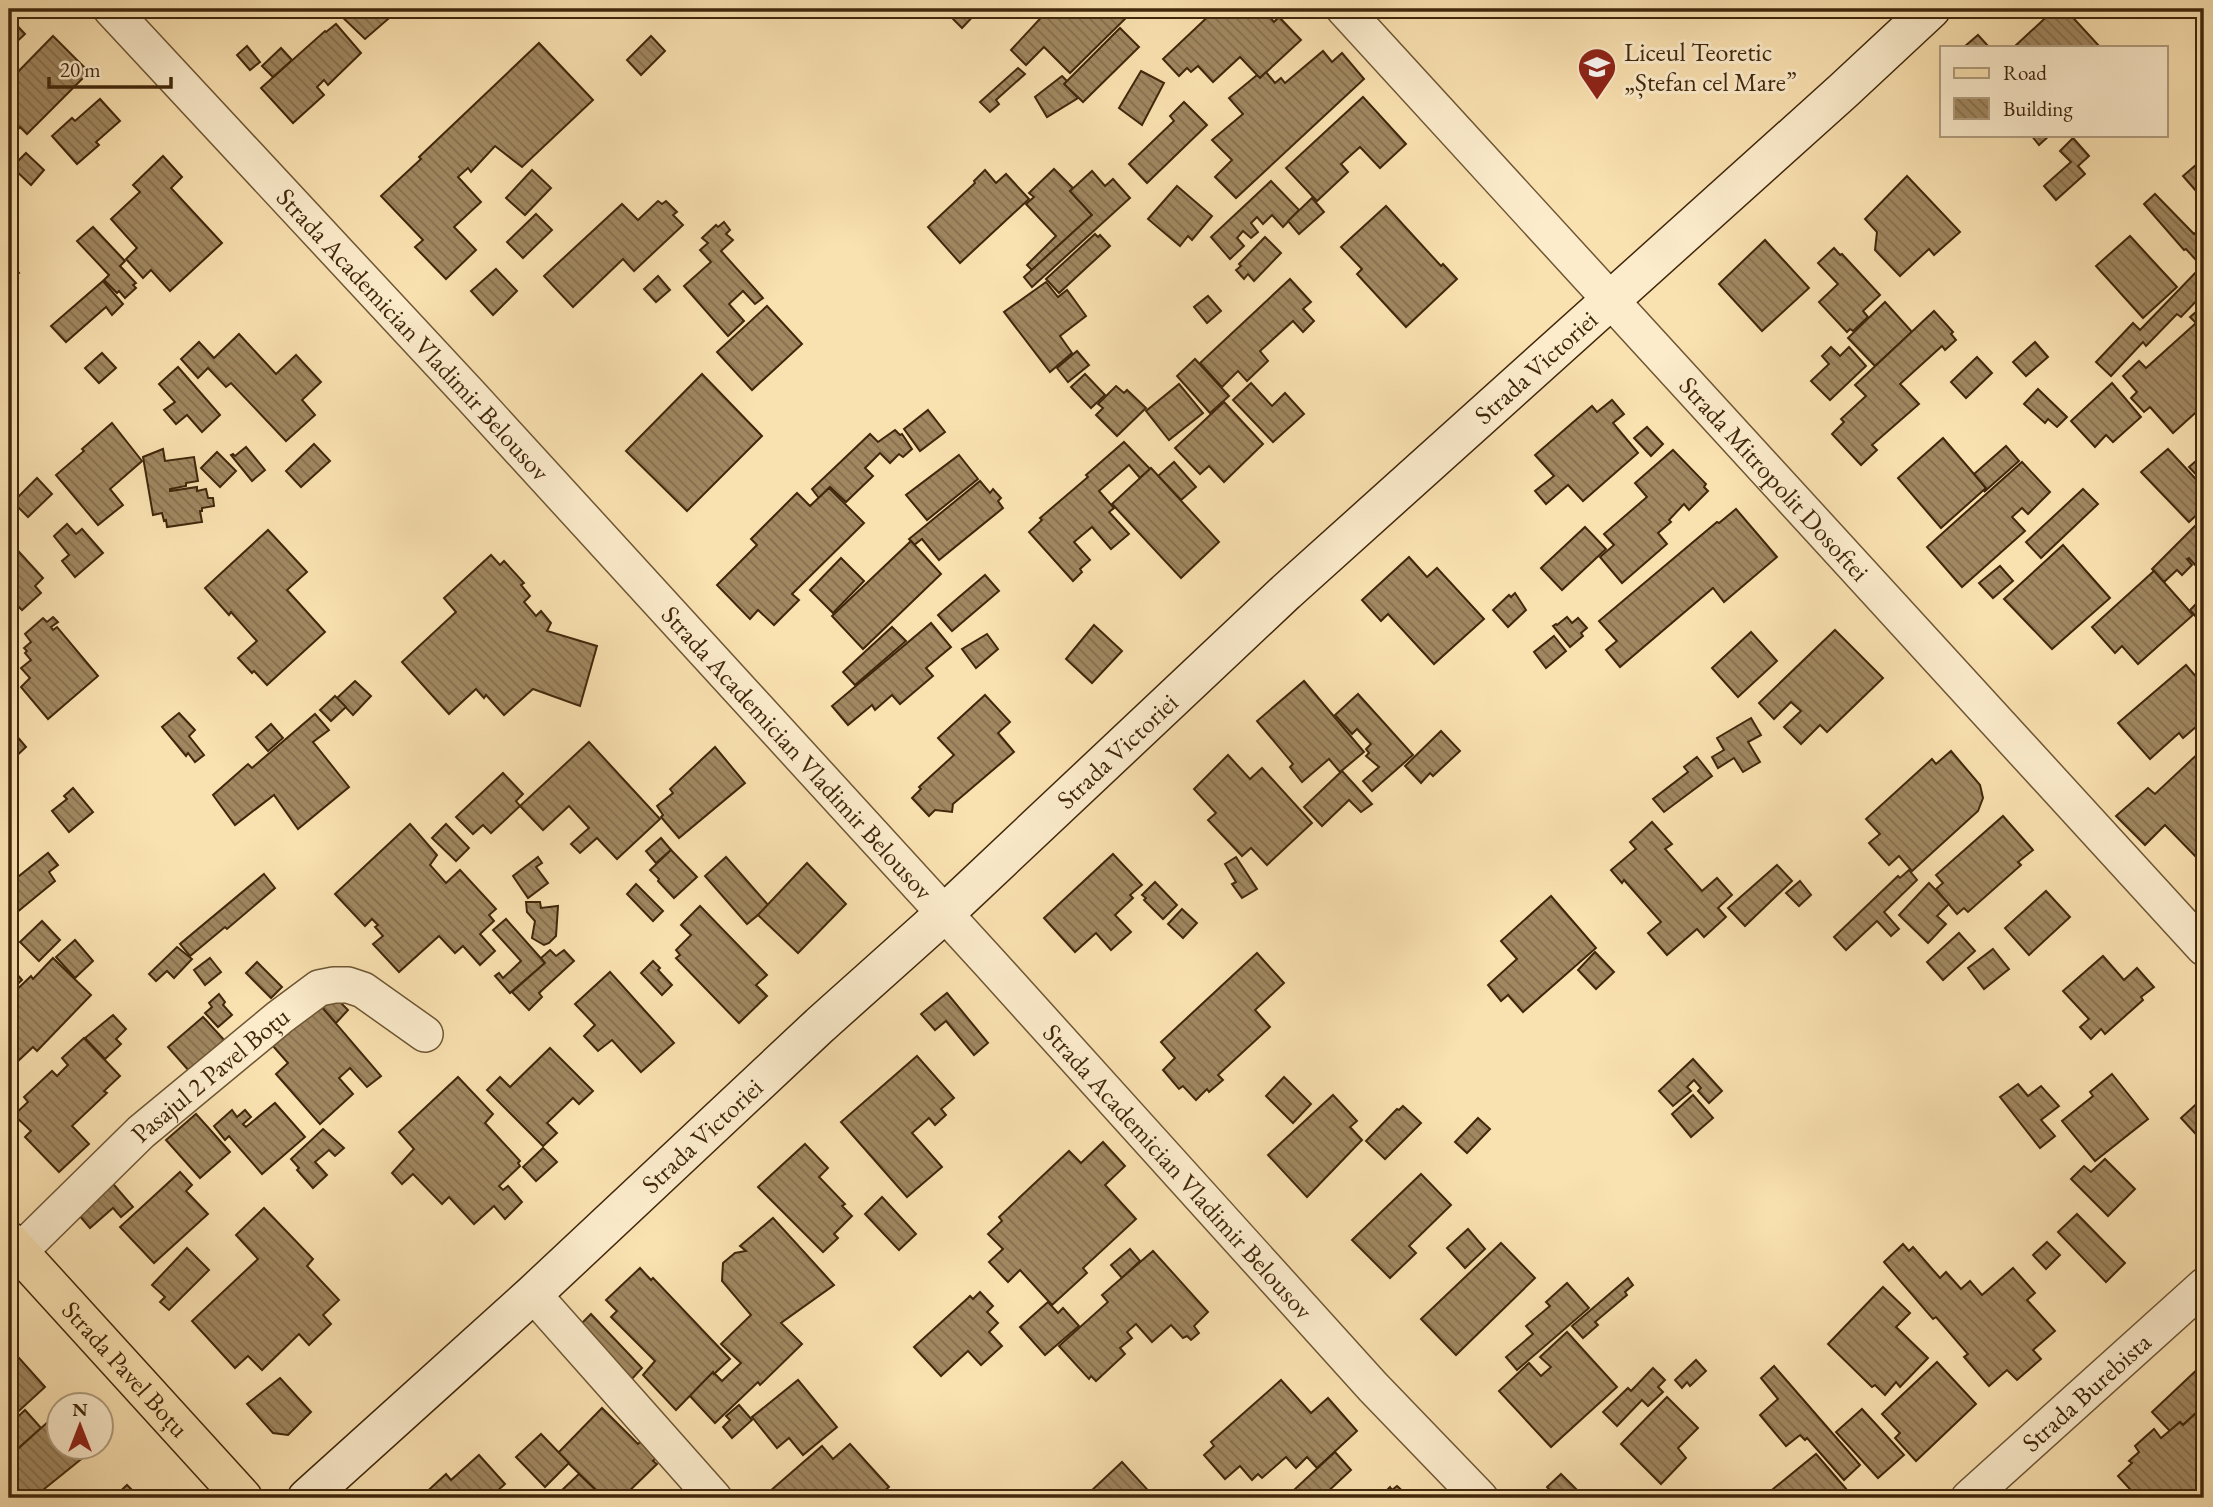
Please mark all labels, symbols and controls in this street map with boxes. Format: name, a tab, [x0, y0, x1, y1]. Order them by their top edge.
place label: Liceul Teoretic „Ștefan cel Mare”	[1624, 35, 1797, 99]
scale bar	[49, 46, 172, 90]
school or university icon: Liceul Teoretic „Ștefan cel Mare”	[1576, 46, 1618, 101]
legend	[1940, 46, 2168, 136]
text: 20 m	[60, 56, 101, 83]
text: Road	[2003, 59, 2047, 86]
text: Building	[2003, 95, 2073, 122]
street label: Strada Academician Vladimir Belousov	[269, 181, 558, 488]
street label: Strada Victoriei	[1467, 303, 1605, 432]
street label: Strada Mitropolit Dosoftei	[1672, 369, 1877, 588]
street label: Strada Academician Vladimir Belousov	[654, 598, 941, 907]
street label: Strada Victoriei	[1049, 686, 1185, 816]
street label: Pasajul 2 Pavel Boțu	[123, 999, 296, 1150]
street label: Strada Academician Vladimir Belousov	[1036, 1016, 1321, 1327]
street label: Strada Victoriei	[634, 1070, 770, 1201]
street label: Strada Pavel Boțu	[55, 1293, 197, 1445]
street label: Strada Burebista	[2015, 1325, 2159, 1459]
north arrow	[46, 1392, 116, 1462]
text: N	[72, 1397, 88, 1422]

